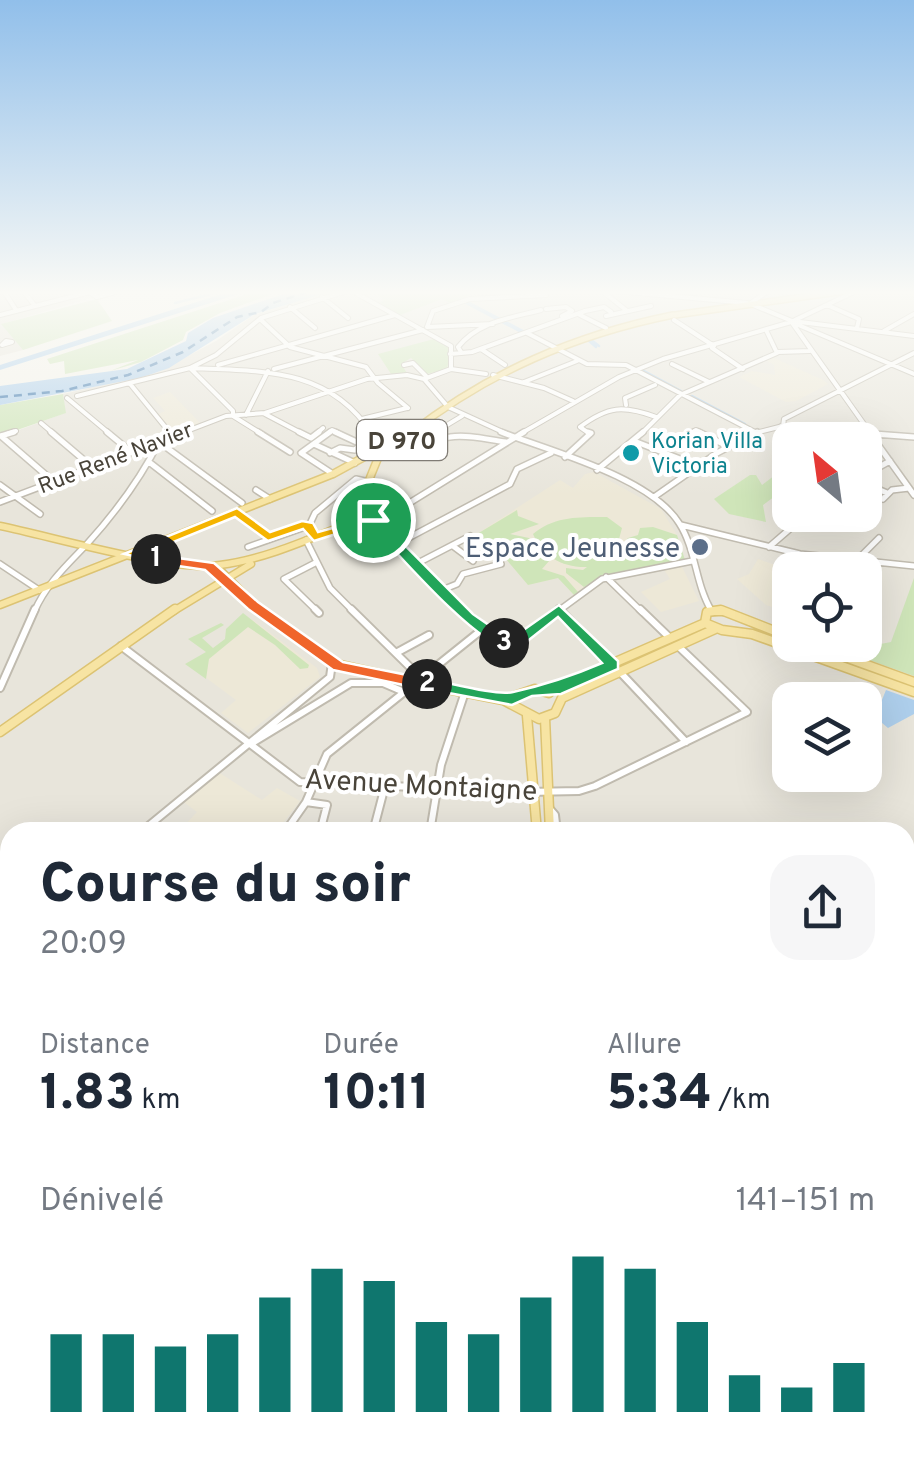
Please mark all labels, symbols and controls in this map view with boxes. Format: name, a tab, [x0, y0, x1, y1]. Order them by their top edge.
street label: Rue René Navier	[35, 417, 197, 501]
road number: D 970	[357, 420, 447, 460]
north arrow	[772, 422, 882, 532]
map controls	[772, 422, 882, 792]
place label: Korian Villa Victoria	[651, 429, 763, 481]
marker: Korian Villa Victoria	[620, 442, 642, 464]
pin	[331, 478, 416, 563]
icon: arrive	[346, 493, 401, 548]
place label: Espace Jeunesse	[465, 532, 680, 568]
pin: 1	[131, 534, 181, 584]
marker: Espace Jeunesse	[689, 536, 711, 558]
text: 1	[150, 541, 162, 577]
button: locate	[772, 552, 882, 662]
pin: 3	[479, 618, 529, 668]
text: 3	[496, 625, 512, 661]
pin: 2	[402, 659, 452, 709]
text: 2	[418, 666, 436, 702]
button: layers	[772, 682, 882, 792]
street label: Avenue Montaigne	[304, 763, 538, 811]
text: Course du soir	[40, 852, 411, 922]
button: share	[770, 855, 875, 960]
text: 20:09	[40, 925, 127, 965]
text: Distance	[40, 1028, 150, 1064]
text: Durée	[323, 1028, 399, 1064]
text: Allure	[607, 1028, 682, 1064]
text: 1.83	[40, 1064, 135, 1127]
text: 10:11	[323, 1064, 430, 1127]
text: 5:34	[607, 1064, 712, 1127]
text: km	[135, 1083, 180, 1119]
text: /km	[712, 1083, 771, 1119]
text: Dénivelé	[40, 1182, 164, 1222]
text: 141–151 m	[736, 1182, 875, 1222]

